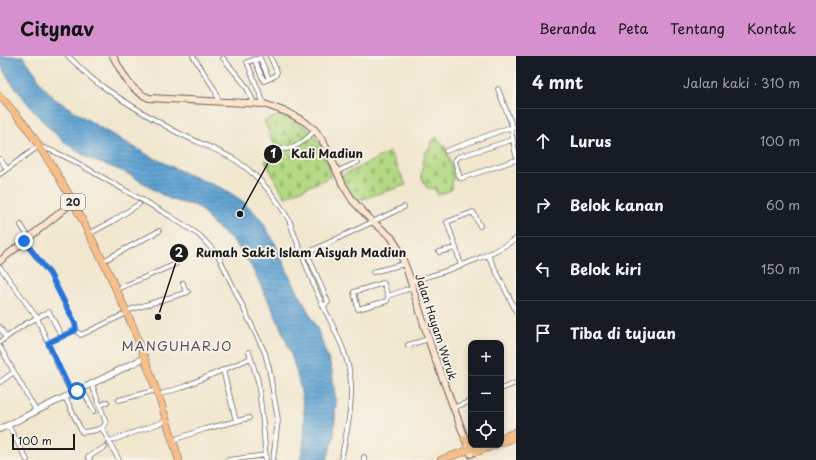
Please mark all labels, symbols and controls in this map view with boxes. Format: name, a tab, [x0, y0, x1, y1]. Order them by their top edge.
text: Citynav	[20, 14, 94, 42]
text: Beranda	[539, 18, 596, 39]
text: Peta	[618, 18, 648, 39]
text: Tentang	[670, 18, 725, 39]
text: Kontak	[747, 18, 796, 39]
text: 4 mnt	[532, 69, 583, 95]
text: Jalan kaki · 310 m	[683, 73, 800, 92]
text: Lurus	[570, 129, 611, 152]
icon: ahead	[532, 130, 554, 152]
text: 100 m	[760, 131, 800, 150]
callout: Kali Madiun	[263, 142, 372, 166]
text: 1	[270, 144, 276, 162]
text: Kali Madiun	[291, 144, 363, 162]
text: Belok kanan	[570, 193, 664, 216]
road number: 20	[61, 194, 85, 210]
icon: right	[532, 194, 554, 216]
text: 60 m	[766, 195, 800, 214]
route end	[15, 232, 33, 250]
callout: Rumah Sakit Islam Aisyah Madiun	[169, 241, 414, 265]
text: 2	[175, 243, 184, 261]
text: Rumah Sakit Islam Aisyah Madiun	[196, 243, 406, 261]
text: Belok kiri	[570, 257, 641, 280]
icon: left	[532, 258, 554, 280]
text: 150 m	[761, 259, 800, 278]
street label: Jalan Hayam Wuruk	[411, 272, 462, 382]
text: Tiba di tujuan	[570, 321, 676, 344]
icon: arrive	[532, 322, 554, 344]
district label: MANGUHARJO	[122, 336, 232, 355]
map controls	[468, 340, 504, 448]
button: +	[468, 340, 504, 376]
button: −	[468, 376, 504, 412]
route start	[68, 382, 86, 400]
button: locate	[468, 412, 504, 448]
scale bar	[12, 432, 75, 451]
text: 100 m	[18, 432, 52, 449]

